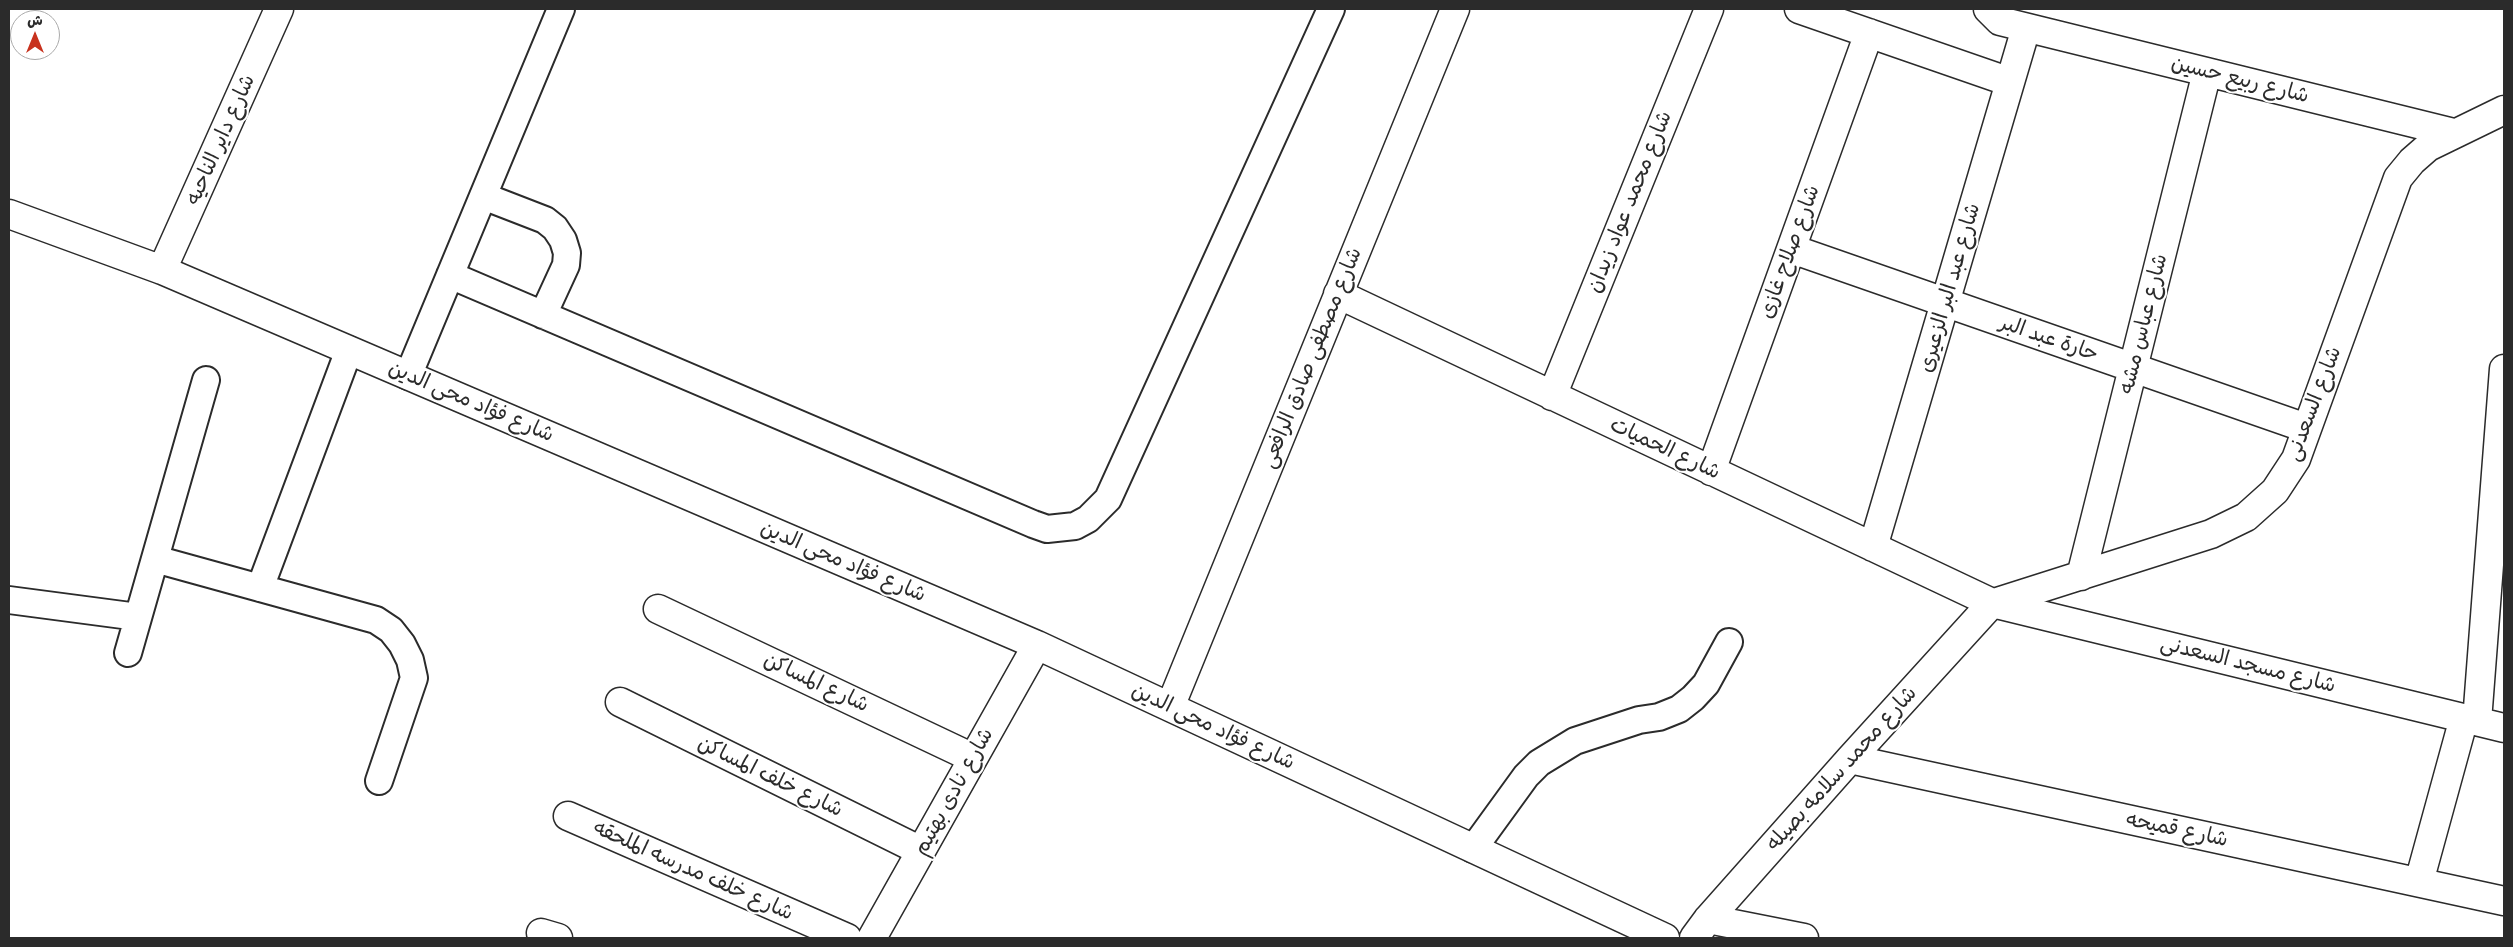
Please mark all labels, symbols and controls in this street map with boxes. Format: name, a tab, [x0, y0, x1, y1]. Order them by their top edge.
north arrow	[10, 10, 60, 60]
text: ش	[27, 12, 43, 29]
street label: شارع ربيع حسين	[2169, 51, 2311, 109]
street label: شارع داير الناحيه	[181, 71, 261, 209]
street label: شارع محمد عواد زيدان	[1582, 107, 1678, 297]
street label: شارع صلاح غازى	[1754, 182, 1826, 322]
street label: شارع عبد البر الزعيرى	[1914, 200, 1986, 376]
street label: شارع مصطفى صادق الرافعى	[1256, 244, 1368, 472]
street label: شارع عباس مشه	[2114, 251, 2174, 397]
street label: حارة عبد البر	[1997, 310, 2101, 368]
street label: شارع السعدنى	[2281, 343, 2347, 465]
street label: شارع فؤاد محى الدين	[384, 356, 558, 448]
street label: شارع الحميات	[1606, 412, 1724, 486]
street label: شارع فؤاد محى الدين	[756, 516, 930, 608]
street label: شارع مسجد السعدنى	[2158, 631, 2338, 699]
street label: شارع المساكن	[759, 648, 873, 718]
street label: شارع فؤاد محى الدين	[1127, 678, 1299, 776]
street label: شارع محمد سلامه بصيله	[1761, 681, 1923, 857]
street label: شارع نادى بهتيم	[909, 724, 999, 860]
street label: شارع خلف المساكن	[693, 731, 847, 823]
street label: شارع قميحه	[2124, 807, 2230, 853]
street label: شارع خلف مدرسه الملحقه	[589, 816, 797, 926]

